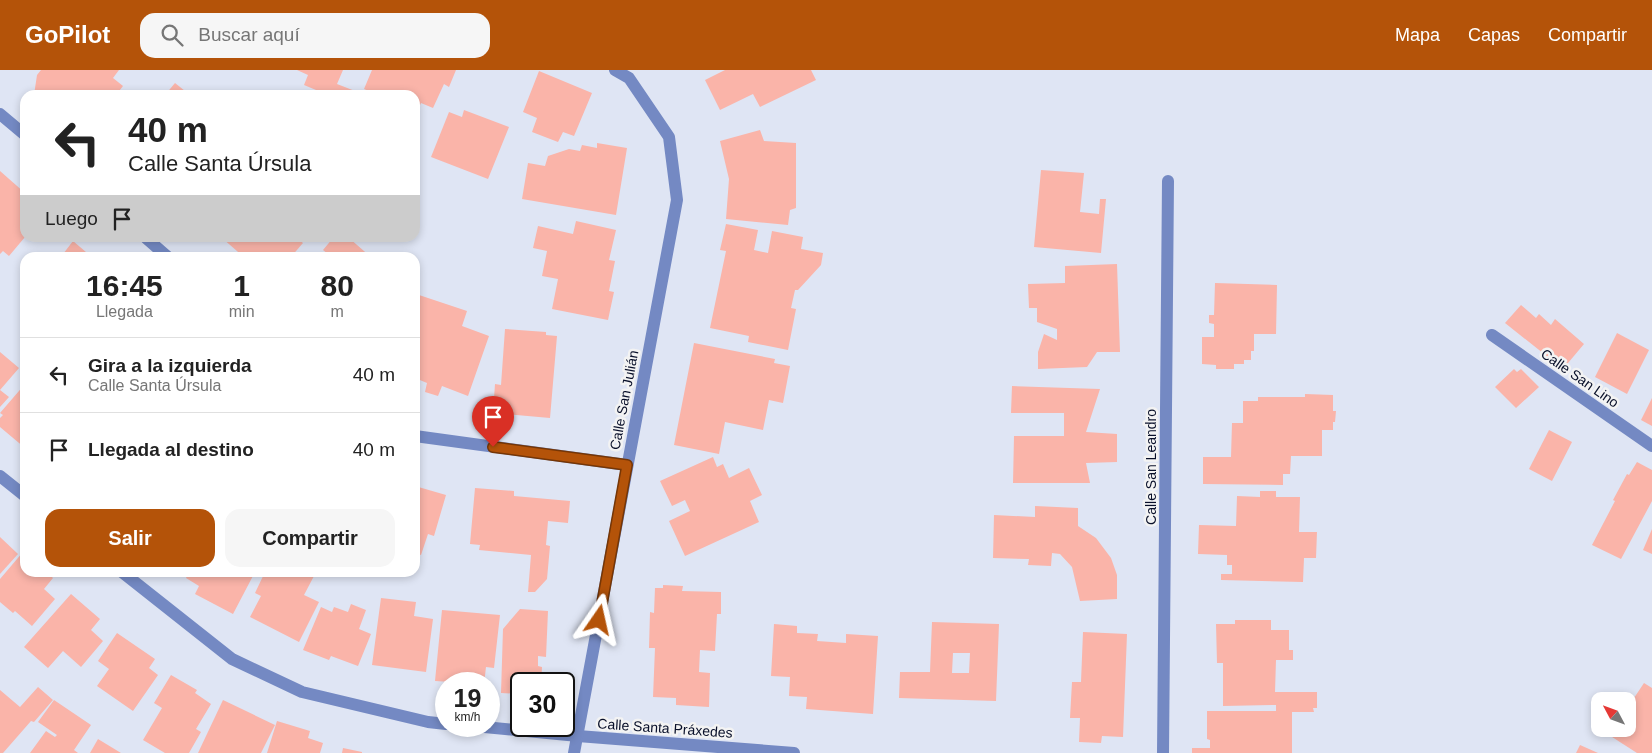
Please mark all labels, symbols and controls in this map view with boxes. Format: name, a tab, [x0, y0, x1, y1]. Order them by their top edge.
search box	[140, 13, 490, 58]
text: GoPilot	[25, 21, 110, 48]
icon: search	[158, 21, 186, 49]
text: Buscar aquí	[198, 24, 300, 45]
text: Mapa	[1395, 25, 1440, 45]
text: Capas	[1468, 25, 1520, 45]
text: Compartir	[1548, 25, 1627, 45]
icon: left	[45, 110, 110, 175]
text: 40 m	[128, 110, 208, 149]
text: Calle Santa Úrsula	[128, 151, 311, 176]
icon: arrive	[108, 205, 136, 233]
text: Luego	[45, 208, 98, 229]
text: 16:45	[86, 269, 163, 302]
text: 1	[233, 269, 250, 302]
text: 80	[321, 269, 354, 302]
text: Llegada	[96, 303, 153, 320]
text: min	[229, 303, 255, 320]
text: m	[331, 303, 344, 320]
street label: Calle San Lino	[1538, 345, 1622, 411]
street label: Calle San Julián	[606, 349, 642, 451]
text: Gira a la izquierda	[88, 355, 252, 376]
icon: left	[45, 361, 73, 389]
text: 40 m	[353, 364, 395, 385]
text: Calle Santa Úrsula	[88, 377, 221, 394]
pin	[472, 396, 514, 447]
icon: arrive	[479, 403, 507, 431]
street label: Calle San Leandro	[1143, 409, 1159, 525]
icon: arrive	[45, 436, 73, 464]
text: Llegada al destino	[88, 439, 254, 460]
text: 40 m	[353, 439, 395, 460]
button: Salir	[45, 509, 215, 567]
button: Compartir	[225, 509, 395, 567]
position arrow	[572, 593, 624, 645]
speed limit sign: 30	[510, 672, 575, 737]
text: 19	[454, 684, 481, 712]
north arrow	[1591, 692, 1636, 738]
map controls	[1591, 692, 1636, 737]
text: km/h	[454, 710, 481, 724]
street label: Calle Santa Práxedes	[597, 715, 733, 741]

